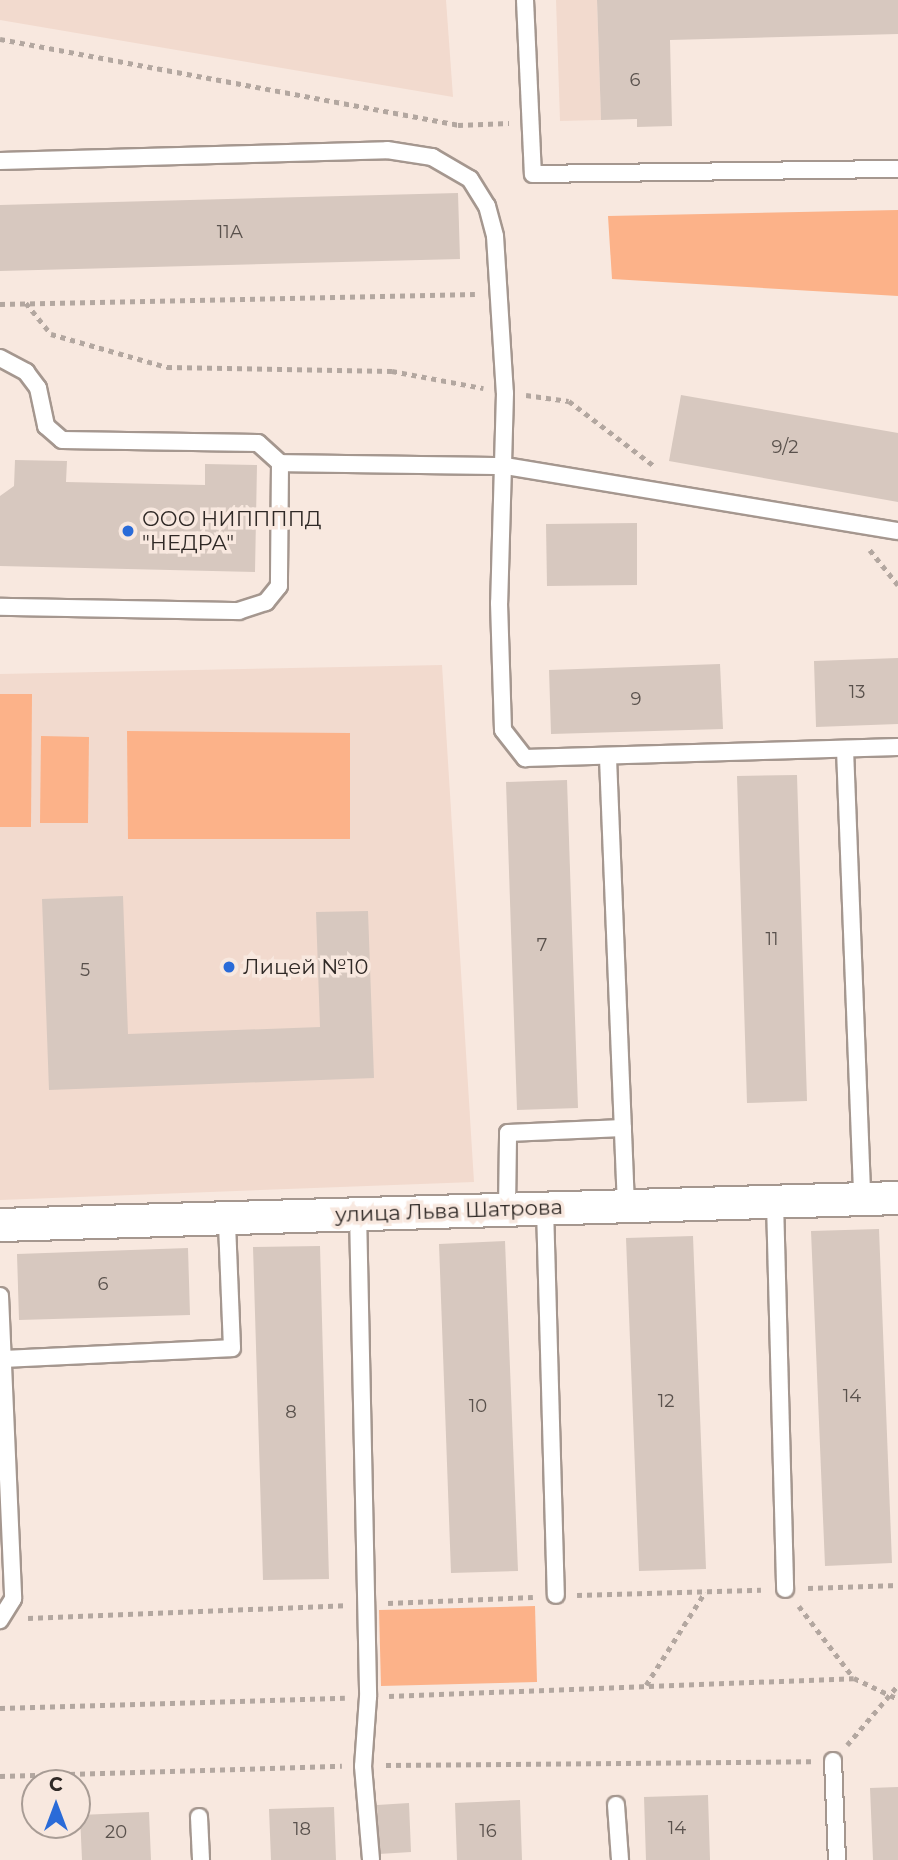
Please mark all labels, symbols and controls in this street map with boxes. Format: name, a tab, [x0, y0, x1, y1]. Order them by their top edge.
house number: 6	[630, 69, 640, 91]
house number: 11А	[217, 221, 243, 243]
house number: 9/2	[772, 436, 798, 458]
place label: ООО НИППППД "НЕДРА"	[142, 506, 321, 556]
marker: ООО НИППППД "НЕДРА"	[120, 523, 136, 539]
house number: 13	[849, 681, 865, 703]
house number: 9	[631, 688, 641, 710]
house number: 11	[766, 928, 778, 950]
house number: 7	[537, 934, 547, 956]
place label: Лицей №10	[243, 954, 368, 980]
house number: 5	[80, 959, 90, 981]
marker: Лицей №10	[221, 959, 237, 975]
street label: улица Льва Шатрова	[335, 1194, 563, 1228]
house number: 6	[98, 1273, 108, 1295]
house number: 14	[843, 1385, 861, 1407]
house number: 12	[658, 1390, 674, 1412]
house number: 10	[469, 1395, 487, 1417]
house number: 8	[285, 1401, 297, 1423]
north arrow	[21, 1769, 91, 1839]
text: С	[49, 1773, 63, 1796]
house number: 14	[668, 1817, 686, 1839]
house number: 18	[293, 1818, 311, 1840]
house number: 16	[479, 1820, 497, 1842]
house number: 20	[105, 1821, 127, 1843]

